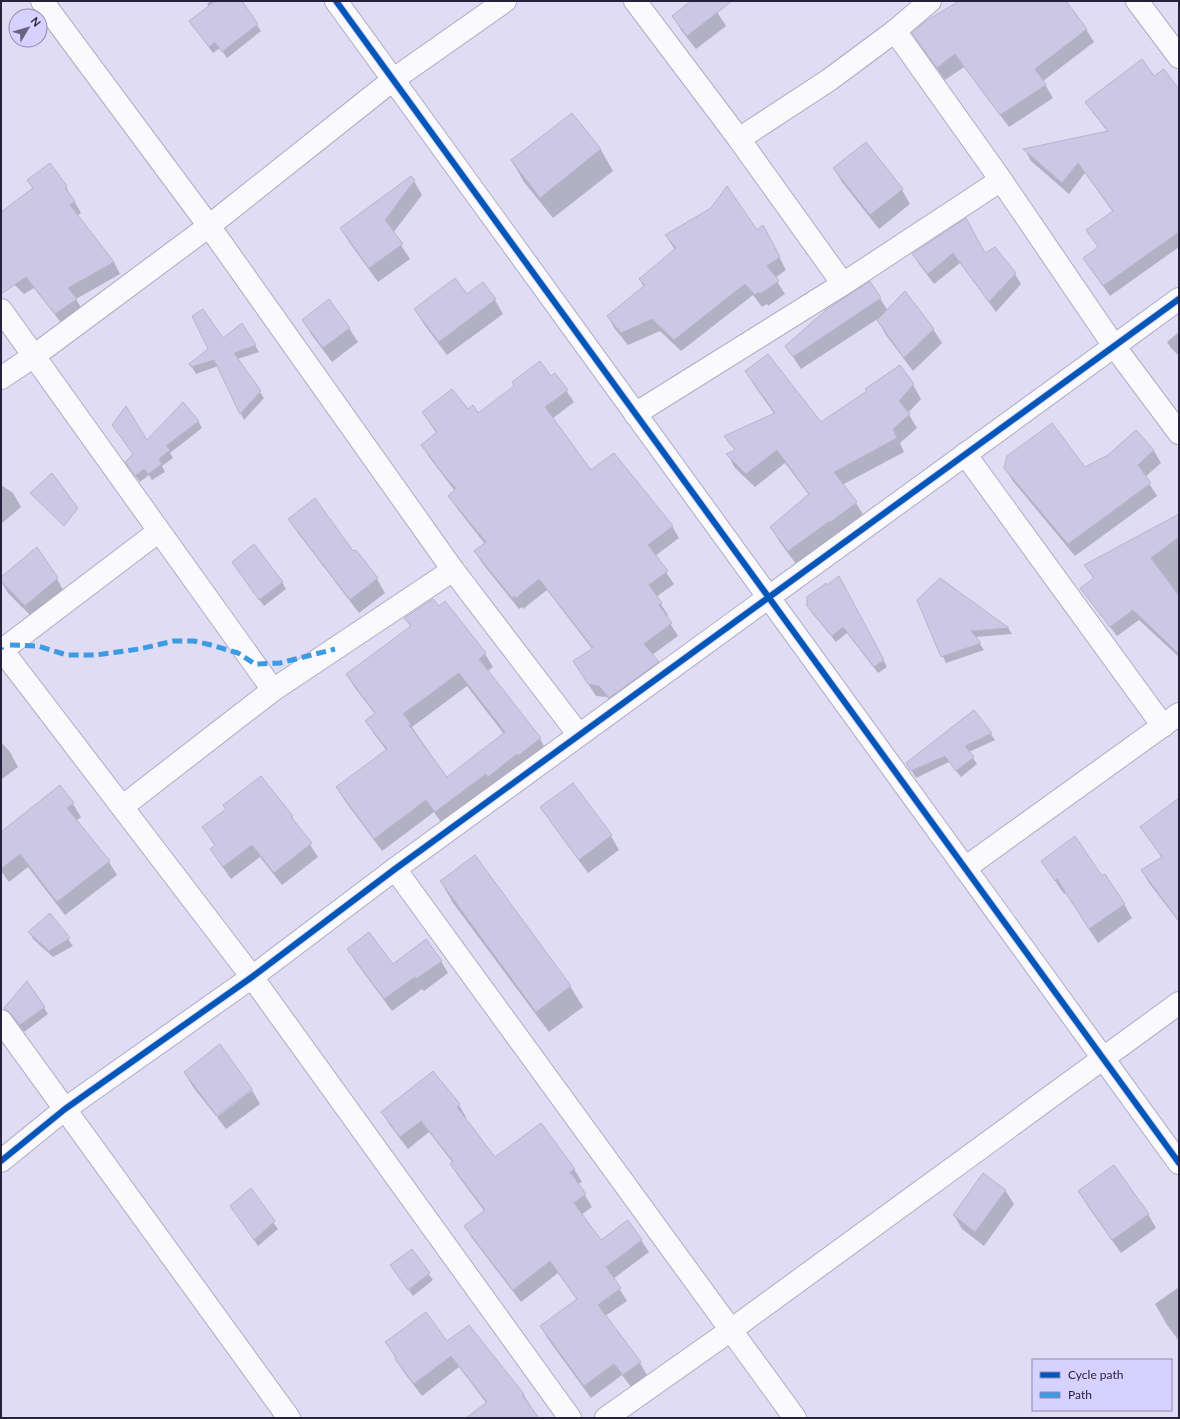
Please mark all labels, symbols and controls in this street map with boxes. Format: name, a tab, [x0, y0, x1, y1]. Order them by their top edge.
north arrow	[8, 8, 48, 48]
text: N	[29, 14, 44, 29]
legend	[1032, 1359, 1172, 1411]
text: Cycle path	[1068, 1367, 1123, 1382]
text: Path	[1068, 1387, 1092, 1402]

